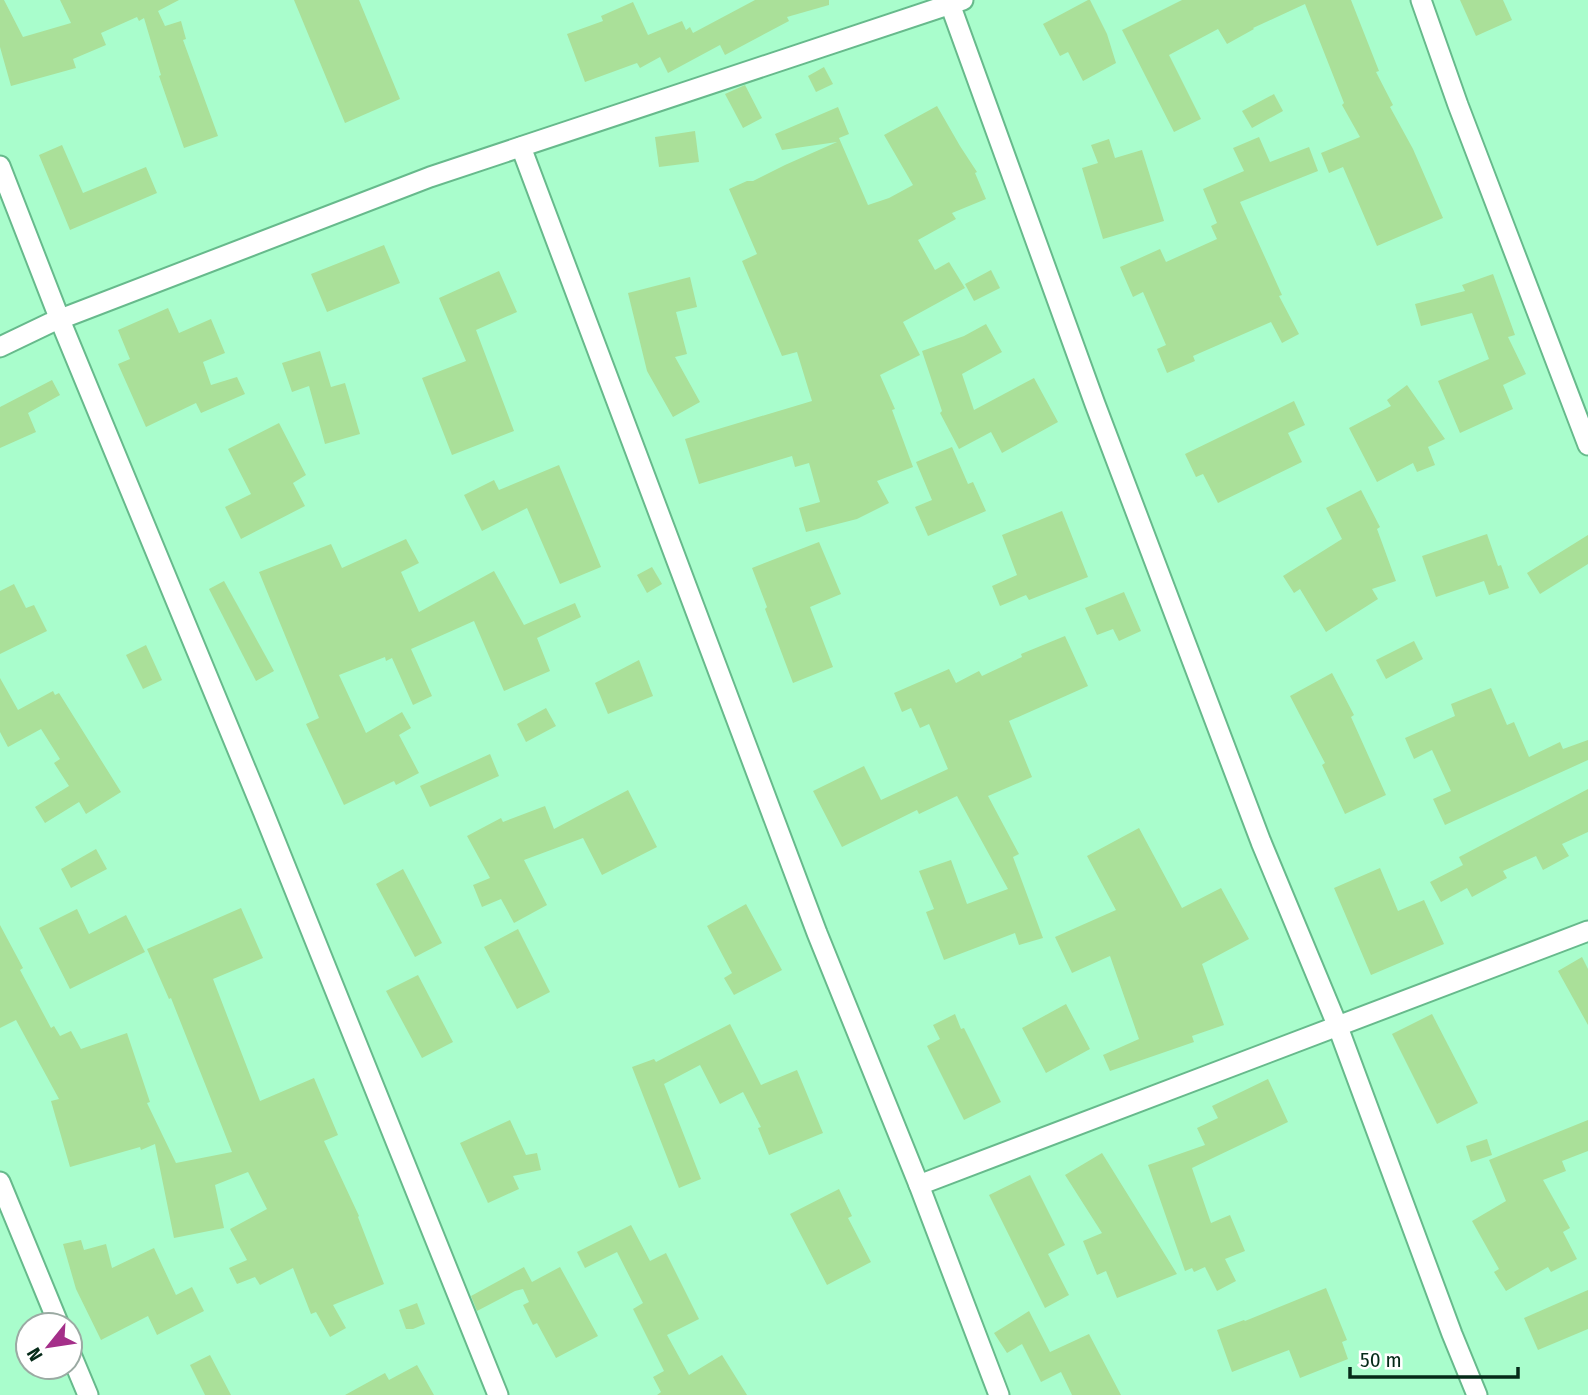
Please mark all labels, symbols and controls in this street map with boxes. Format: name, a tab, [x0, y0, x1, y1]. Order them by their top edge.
north arrow	[14, 1311, 84, 1381]
scale bar	[1350, 1336, 1518, 1380]
text: N	[22, 1344, 48, 1365]
text: 50 m	[1360, 1347, 1402, 1373]

